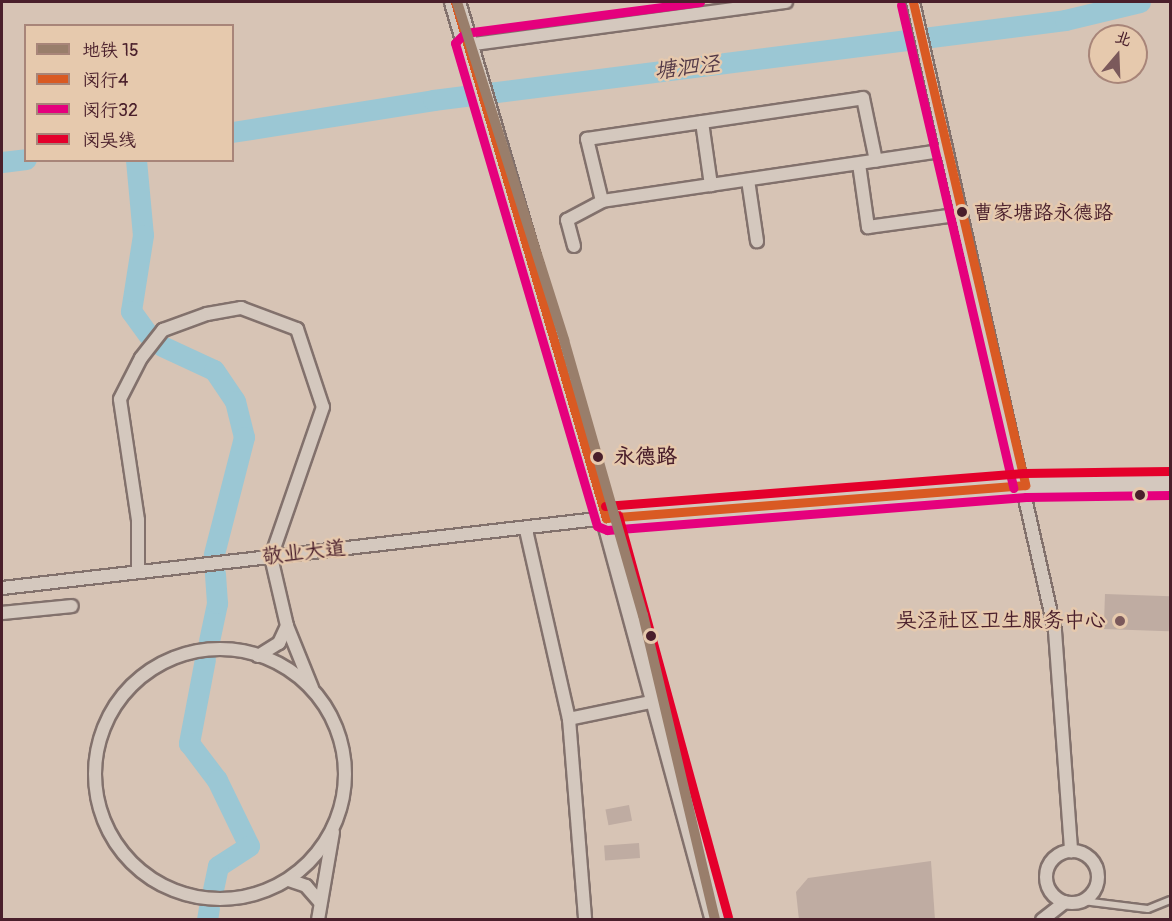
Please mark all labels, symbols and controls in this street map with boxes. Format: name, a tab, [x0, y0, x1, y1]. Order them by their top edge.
legend	[24, 24, 234, 162]
north arrow	[1088, 24, 1148, 84]
text: 北	[1112, 27, 1134, 51]
text: 地铁 15	[82, 39, 139, 62]
water label: 塘泗泾	[653, 51, 721, 85]
text: 闵行4	[82, 69, 128, 92]
text: 闵行32	[82, 99, 138, 122]
text: 闵吴线	[82, 129, 136, 152]
place label: 曹家塘路永德路	[973, 200, 1113, 224]
marker: 曹家塘路永德路	[956, 206, 968, 218]
place label: 永德路	[614, 444, 677, 470]
marker: 永德路	[587, 446, 609, 468]
unlabelled marker	[1134, 489, 1146, 501]
street label: 敬业大道	[261, 536, 347, 570]
place label: 吴泾社区卫生服务中心	[896, 608, 1106, 634]
marker: 吴泾社区卫生服务中心	[1111, 612, 1129, 630]
unlabelled marker	[645, 630, 657, 642]

